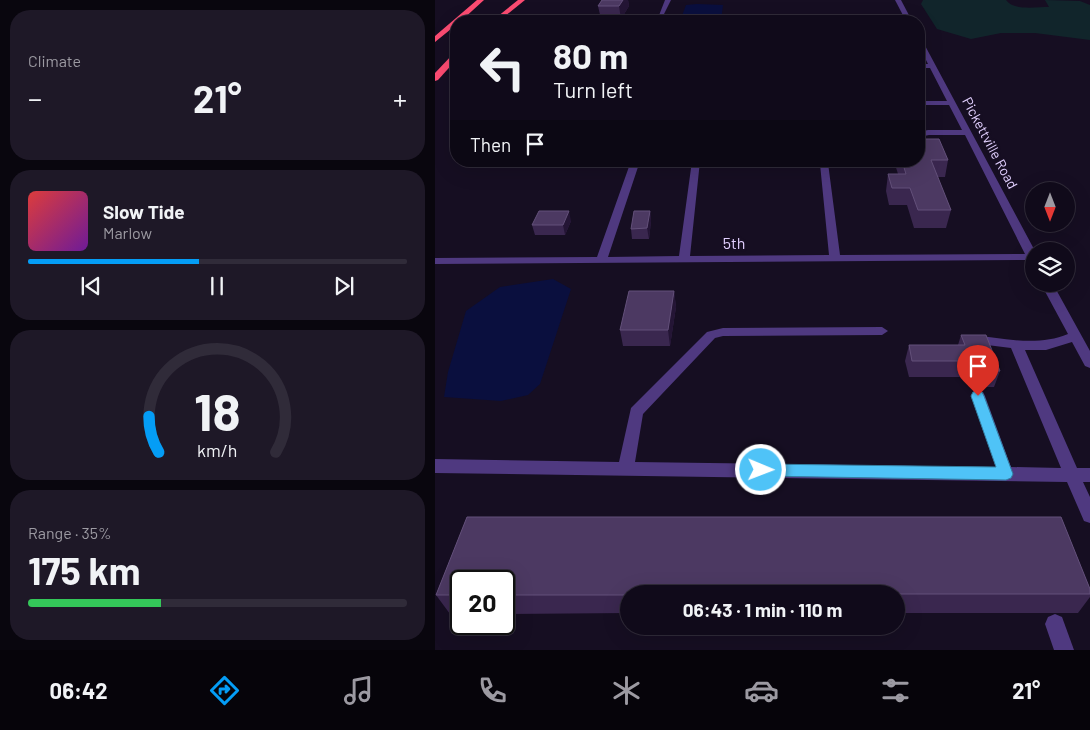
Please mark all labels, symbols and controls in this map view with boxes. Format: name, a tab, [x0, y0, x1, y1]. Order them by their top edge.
text: 80 m	[553, 34, 628, 76]
icon: left	[470, 35, 535, 100]
text: Climate	[28, 51, 81, 70]
text: 21°	[193, 75, 242, 121]
text: Turn left	[553, 76, 633, 102]
text: −	[28, 81, 42, 115]
text: +	[393, 81, 407, 115]
street label: Pickettville Road	[959, 94, 1022, 191]
icon: arrive	[521, 130, 549, 158]
text: Then	[470, 133, 511, 156]
north arrow	[1025, 182, 1075, 232]
map controls	[1025, 182, 1075, 292]
text: Slow Tide	[103, 200, 185, 223]
text: Marlow	[103, 223, 152, 242]
street label: 5th	[723, 233, 745, 252]
button: layers	[1025, 242, 1075, 292]
icon: previous	[77, 272, 105, 300]
icon: pause	[203, 272, 231, 300]
icon: next	[330, 272, 358, 300]
pin	[957, 345, 999, 396]
icon: arrive	[964, 352, 992, 380]
text: 18	[194, 379, 241, 441]
text: km/h	[197, 439, 238, 461]
position arrow	[734, 443, 786, 495]
text: Range · 35%	[28, 523, 111, 542]
text: 175 km	[28, 547, 140, 593]
speed limit sign: 20	[450, 570, 515, 635]
text: 06:43 · 1 min · 110 m	[683, 598, 842, 621]
icon: directions	[207, 673, 242, 708]
icon: music	[341, 673, 376, 708]
icon: phone	[475, 673, 510, 708]
icon: climate	[609, 673, 644, 708]
icon: car	[744, 673, 779, 708]
icon: filters	[878, 673, 913, 708]
text: 06:42	[50, 677, 108, 703]
text: 21°	[1012, 677, 1040, 703]

